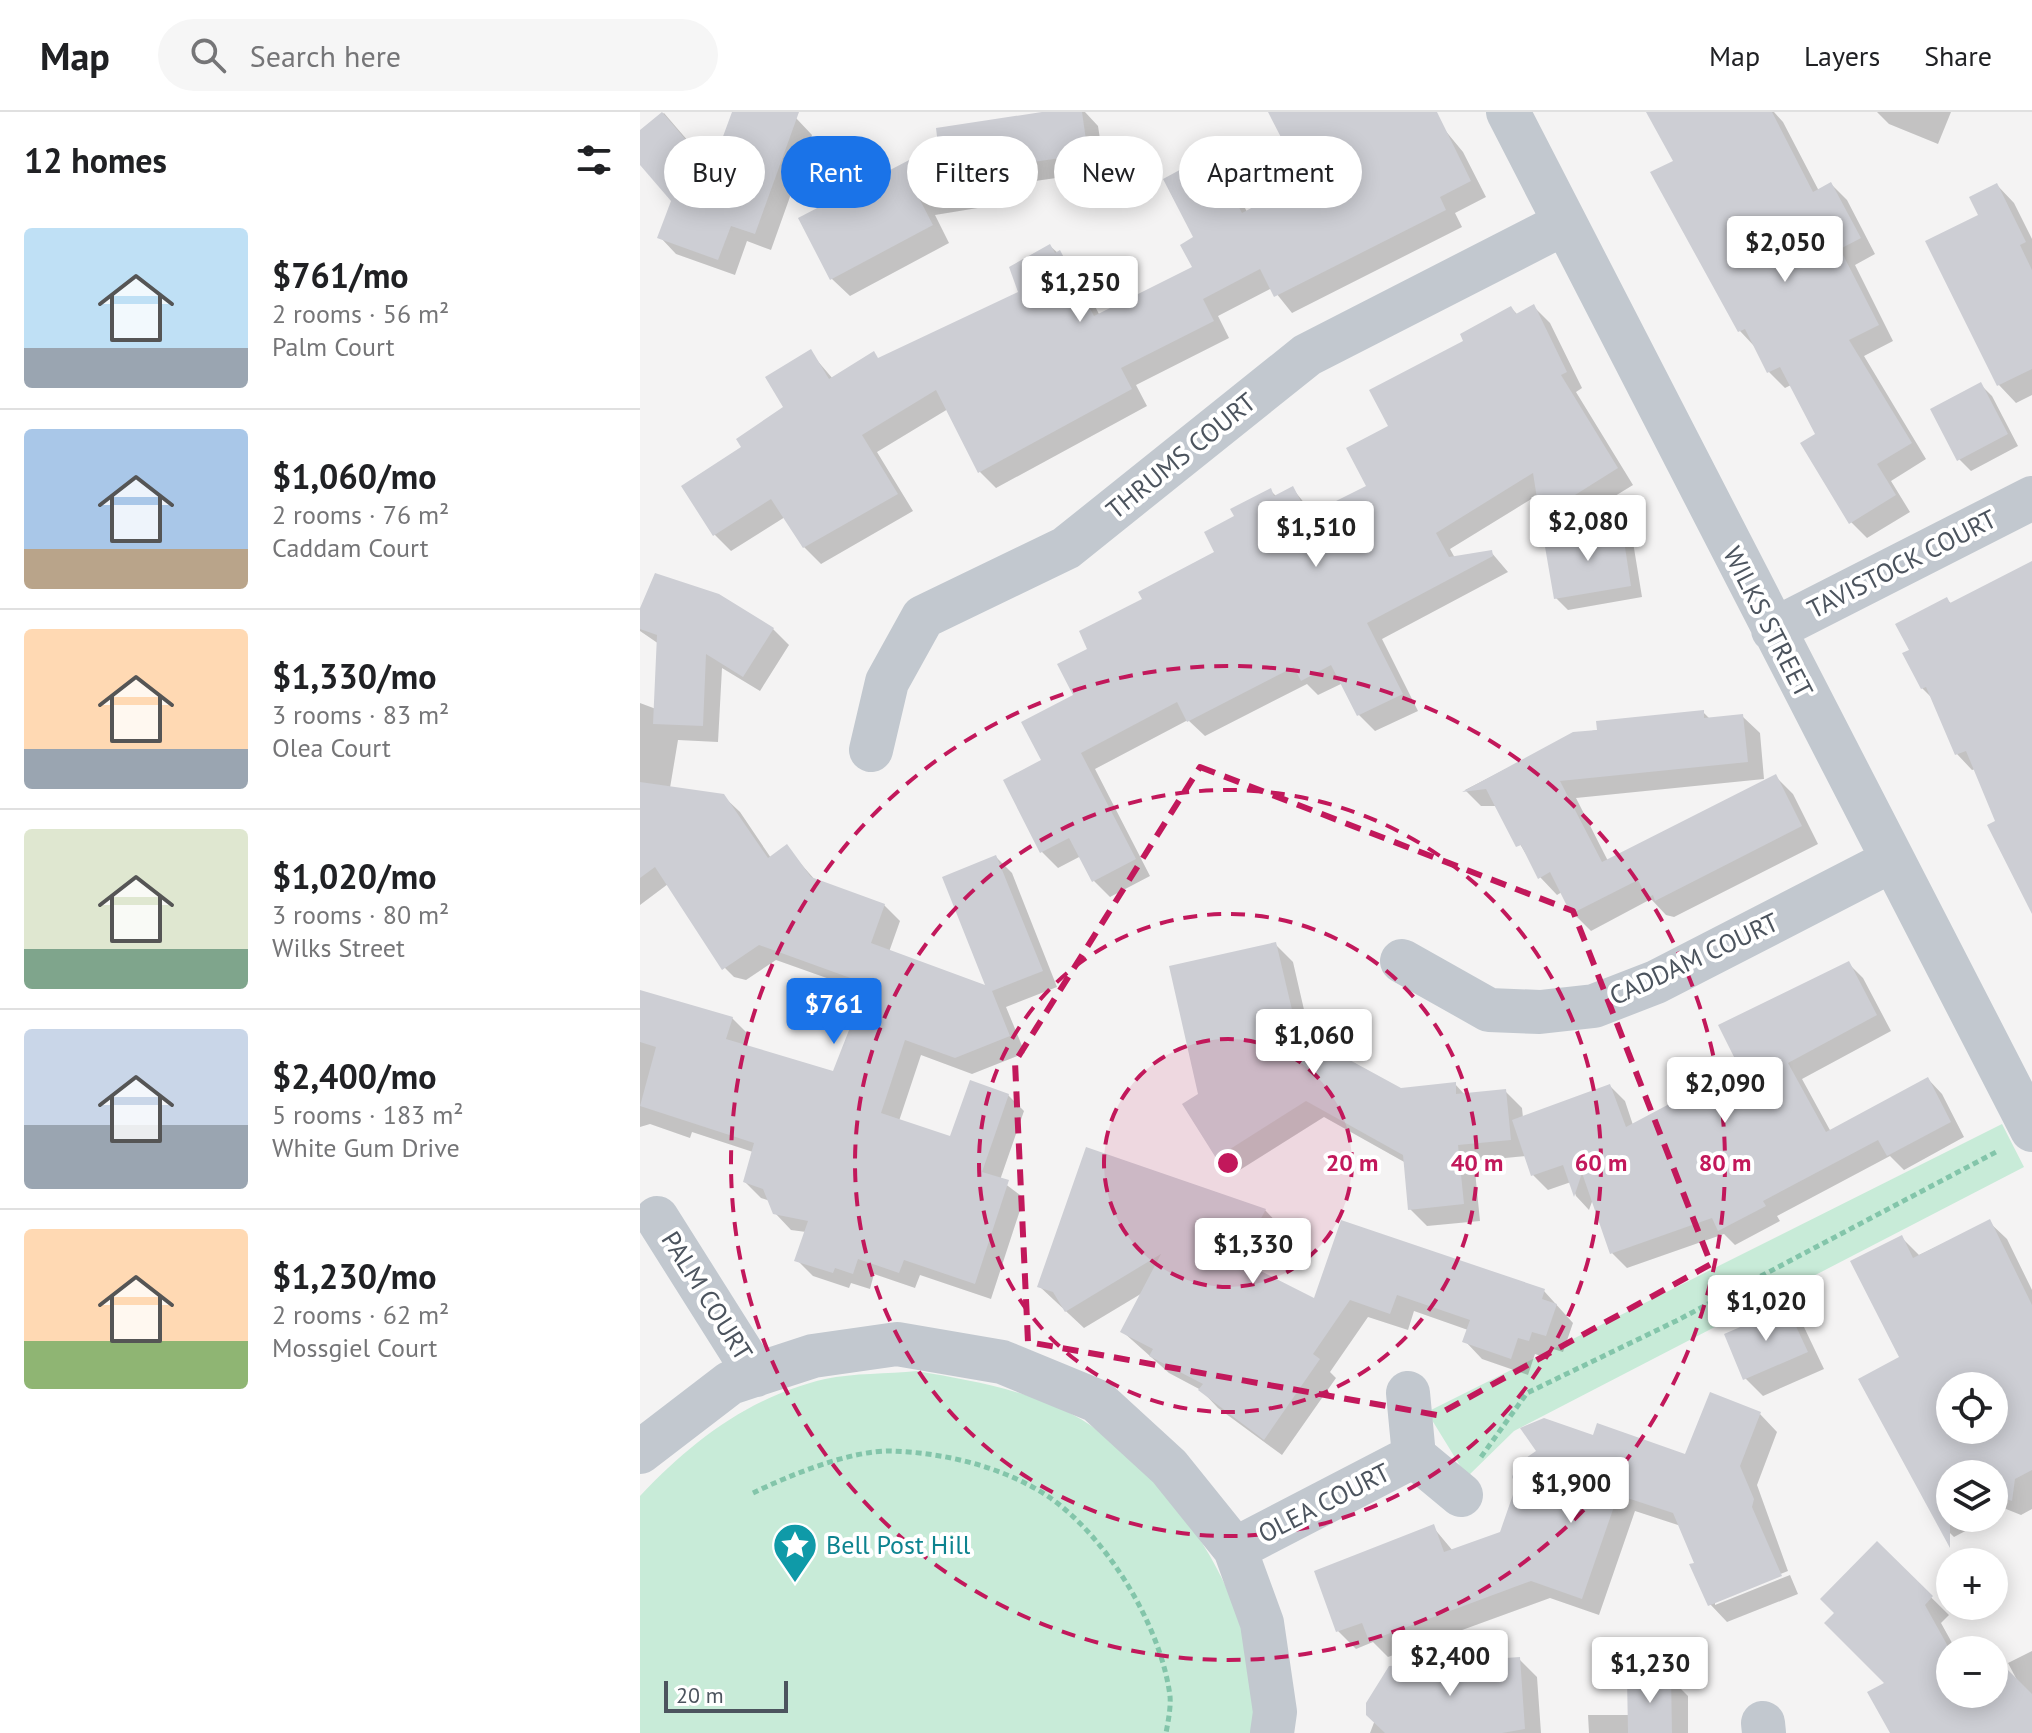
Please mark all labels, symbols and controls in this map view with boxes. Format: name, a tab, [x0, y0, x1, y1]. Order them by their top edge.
search box	[158, 19, 718, 91]
text: Map	[40, 31, 110, 80]
icon: search	[186, 33, 230, 77]
text: Search here	[250, 36, 401, 75]
text: Map	[1709, 37, 1760, 74]
text: Layers	[1804, 37, 1880, 74]
text: Share	[1924, 37, 1992, 74]
chip: Buy	[664, 136, 765, 208]
chip: Rent	[781, 136, 891, 208]
chip: Filters	[907, 136, 1038, 208]
chip: New	[1054, 136, 1163, 208]
chip: Apartment	[1179, 136, 1362, 208]
text: 12 homes	[24, 138, 167, 182]
icon: filters	[572, 138, 616, 182]
pin: $2,050	[1720, 216, 1850, 284]
text: $2,050	[1745, 225, 1825, 258]
text: $761/mo	[272, 253, 409, 297]
pin: $1,250	[1015, 256, 1145, 324]
icon: home	[88, 260, 184, 356]
text: $1,250	[1040, 265, 1120, 298]
text: 2 rooms · 56 m²	[272, 297, 449, 330]
text: Palm Court	[272, 330, 395, 363]
street label: THRUMS COURT	[1099, 385, 1262, 526]
text: $1,060/mo	[272, 454, 436, 498]
icon: home	[88, 461, 184, 557]
pin: $2,080	[1523, 495, 1653, 563]
text: 2 rooms · 76 m²	[272, 498, 449, 531]
pin: $1,510	[1251, 501, 1381, 569]
street label: TAVISTOCK COURT	[1802, 502, 2002, 625]
text: $2,080	[1548, 504, 1628, 537]
text: $1,510	[1276, 510, 1356, 543]
text: Caddam Court	[272, 531, 429, 564]
street label: WILKS STREET	[1716, 541, 1821, 703]
text: $1,330/mo	[272, 654, 436, 698]
icon: home	[88, 661, 184, 757]
text: 3 rooms · 83 m²	[272, 698, 449, 731]
text: Olea Court	[272, 731, 391, 764]
text: $1,020/mo	[272, 854, 436, 898]
icon: home	[88, 861, 184, 957]
text: 3 rooms · 80 m²	[272, 898, 449, 931]
street label: CADDAM COURT	[1604, 905, 1784, 1012]
text: Wilks Street	[272, 931, 405, 964]
pin: $761	[787, 978, 881, 1046]
text: $761	[805, 987, 863, 1020]
pin: $1,060	[1249, 1009, 1379, 1077]
text: $1,060	[1274, 1018, 1354, 1051]
text: $2,400/mo	[272, 1054, 436, 1098]
pin: $2,090	[1660, 1057, 1790, 1125]
icon: home	[88, 1061, 184, 1157]
text: $2,090	[1685, 1066, 1765, 1099]
text: 5 rooms · 183 m²	[272, 1098, 464, 1131]
text: White Gum Drive	[272, 1131, 460, 1164]
text: 20 m	[1326, 1147, 1378, 1178]
text: 40 m	[1451, 1147, 1503, 1178]
text: 60 m	[1575, 1147, 1627, 1178]
text: 80 m	[1699, 1147, 1751, 1178]
centre of rings	[1214, 1149, 1242, 1177]
pin: $1,330	[1188, 1218, 1318, 1286]
street label: PALM COURT	[655, 1225, 760, 1367]
text: $1,330	[1213, 1227, 1293, 1260]
text: $1,230/mo	[272, 1254, 436, 1298]
icon: home	[88, 1261, 184, 1357]
pin: $1,020	[1701, 1275, 1831, 1343]
text: $1,020	[1726, 1284, 1806, 1317]
text: 2 rooms · 62 m²	[272, 1298, 449, 1331]
text: Mossgiel Court	[272, 1331, 437, 1364]
map controls	[1936, 1372, 2008, 1708]
button: locate	[1936, 1372, 2008, 1444]
street label: OLEA COURT	[1252, 1455, 1395, 1550]
pin: $1,900	[1506, 1457, 1636, 1525]
button: layers	[1936, 1460, 2008, 1532]
text: $1,900	[1531, 1466, 1611, 1499]
place icon: Bell Post Hill	[771, 1521, 819, 1584]
place label: Bell Post Hill	[826, 1528, 971, 1561]
button: +	[1936, 1548, 2008, 1620]
pin: $2,400	[1385, 1630, 1515, 1698]
button: −	[1936, 1636, 2008, 1708]
pin: $1,230	[1585, 1637, 1715, 1705]
text: $2,400	[1410, 1639, 1490, 1672]
text: $1,230	[1610, 1646, 1690, 1679]
scale bar	[664, 1677, 788, 1713]
text: 20 m	[676, 1681, 724, 1709]

